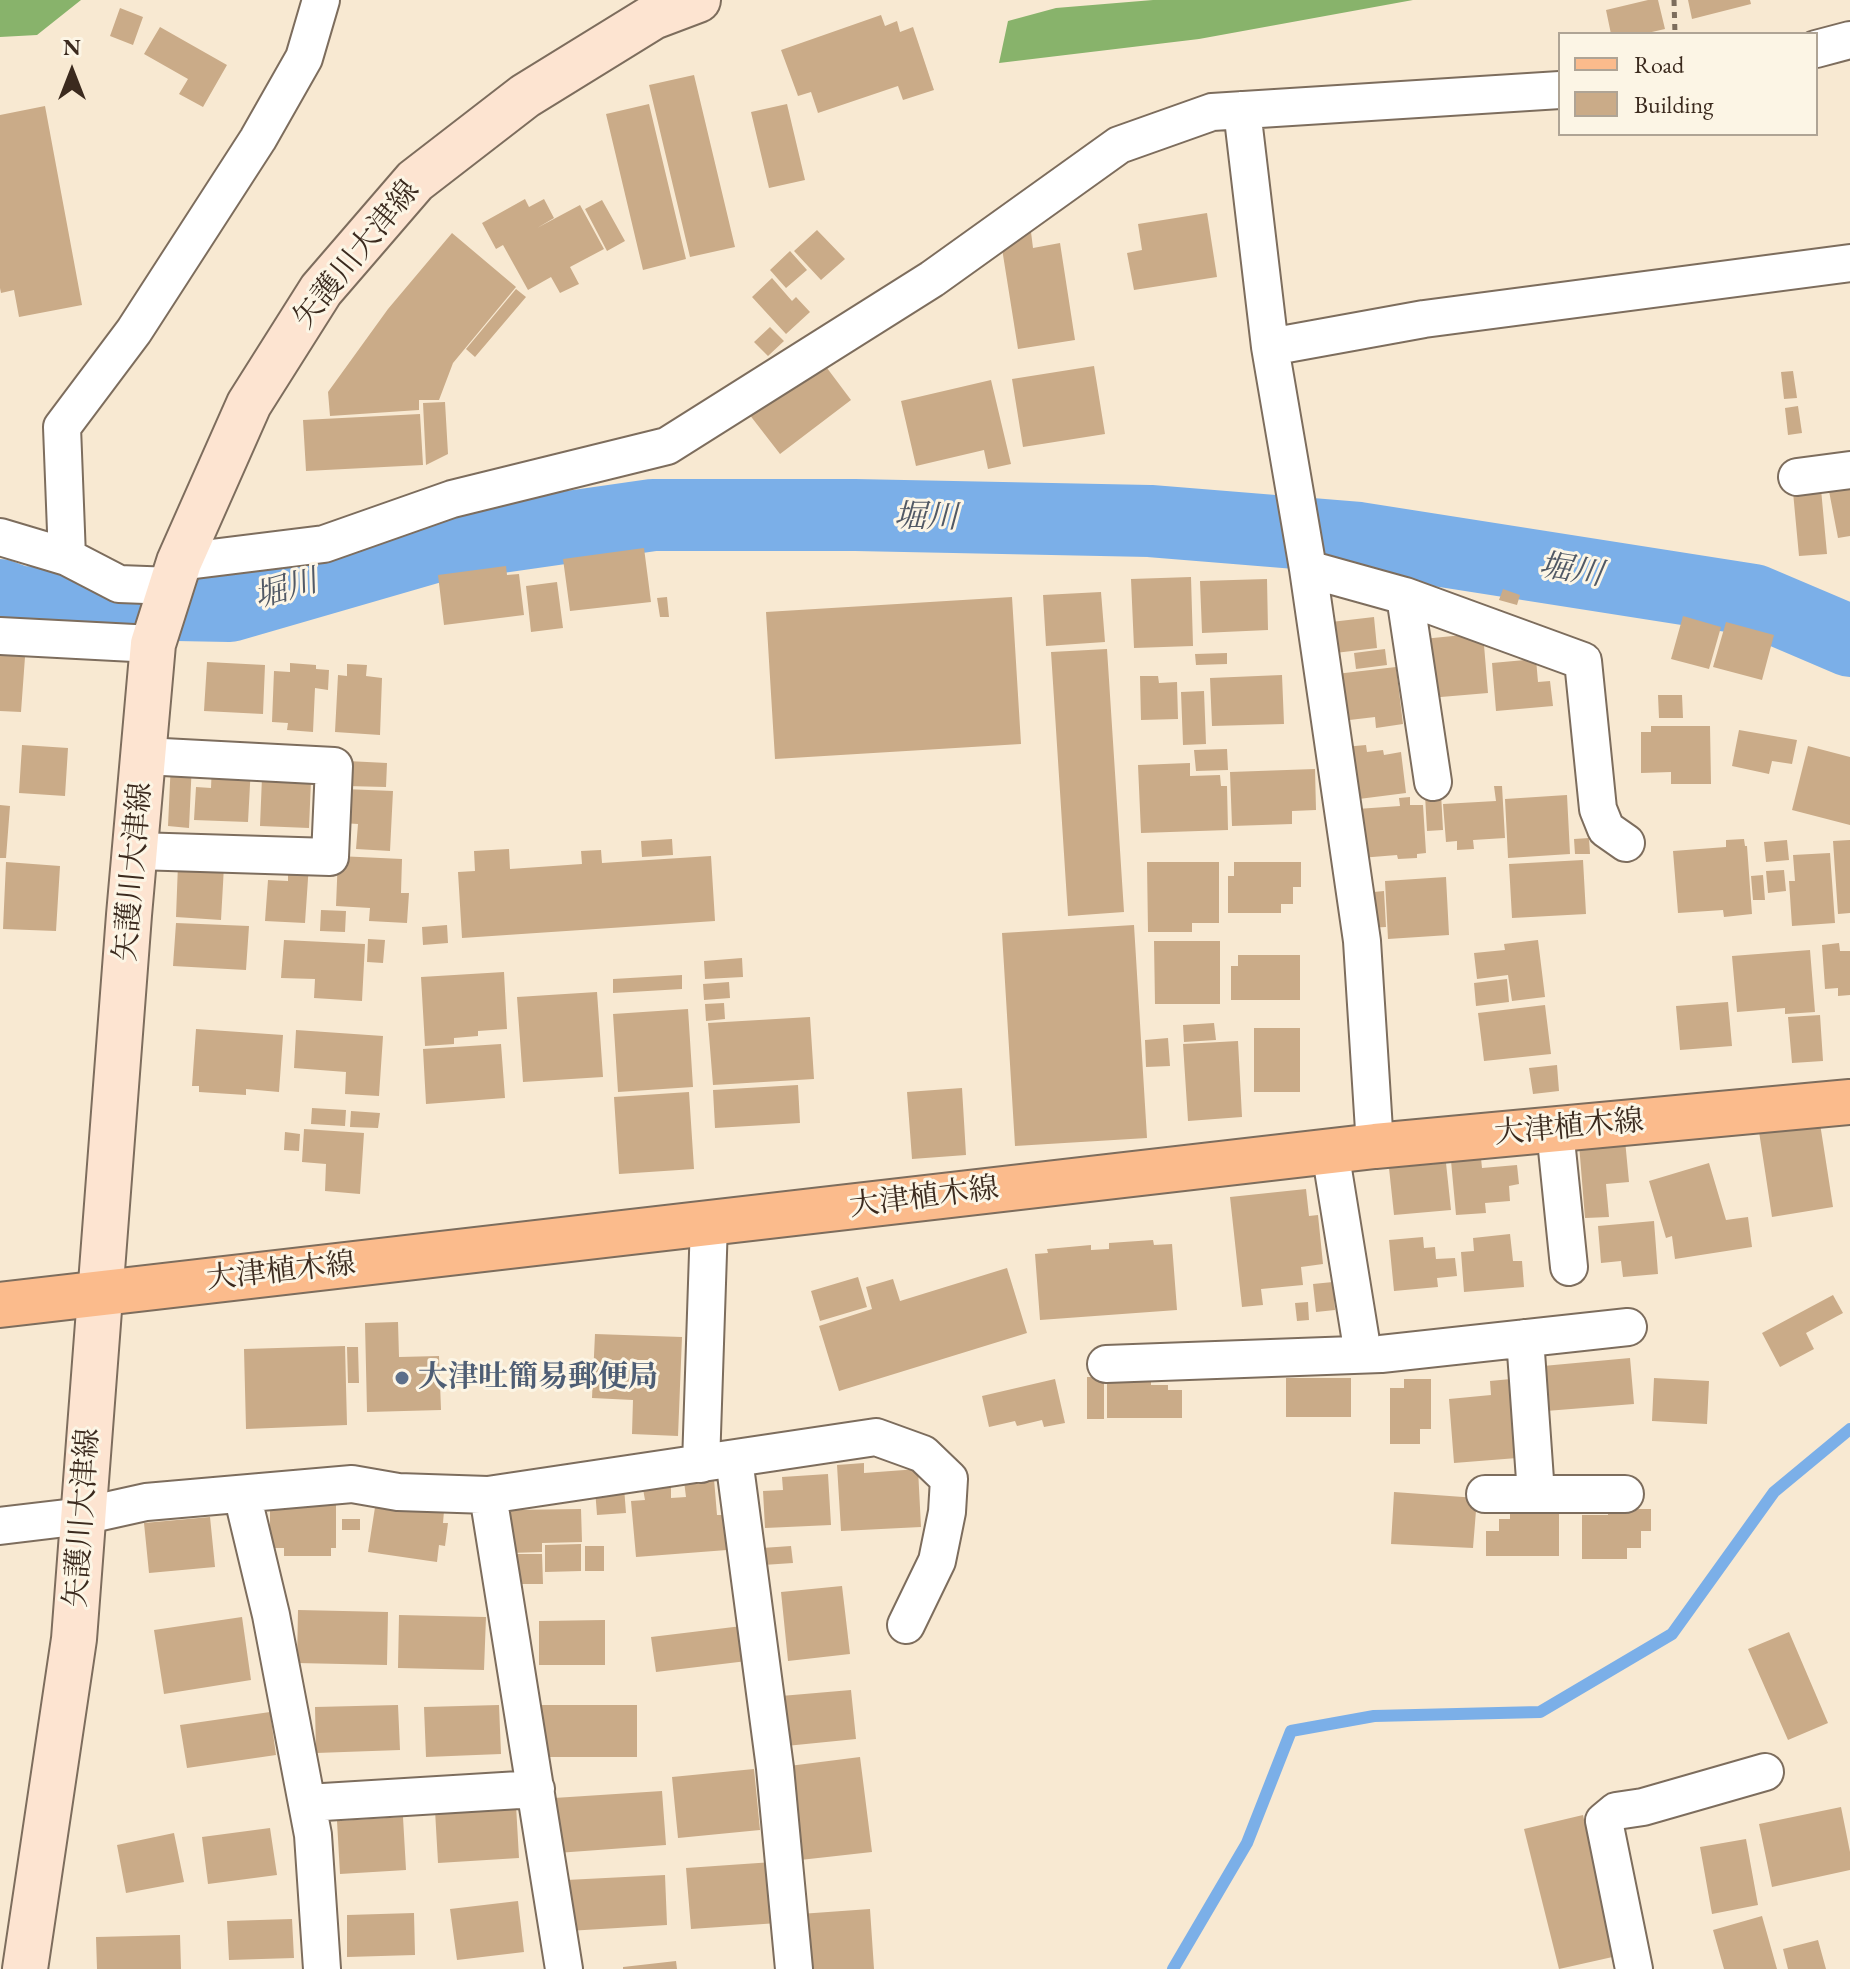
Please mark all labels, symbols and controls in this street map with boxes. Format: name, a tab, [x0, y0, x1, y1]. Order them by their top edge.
north arrow	[32, 32, 112, 112]
legend	[1558, 32, 1818, 136]
text: N	[63, 33, 81, 62]
text: Road	[1634, 49, 1684, 80]
text: Building	[1634, 89, 1714, 120]
street label: 矢護川大津線	[286, 174, 428, 336]
water label: 堀川	[894, 498, 958, 538]
water label: 堀川	[1536, 547, 1606, 595]
water label: 堀川	[250, 563, 322, 617]
street label: 矢護川大津線	[108, 781, 160, 963]
street label: 大津植木線	[1493, 1104, 1645, 1152]
street label: 大津植木線	[847, 1171, 1001, 1225]
street label: 大津植木線	[205, 1246, 357, 1298]
place label: 大津吐簡易郵便局	[418, 1360, 658, 1396]
marker: 大津吐簡易郵便局	[393, 1369, 411, 1387]
street label: 矢護川大津線	[59, 1427, 107, 1609]

